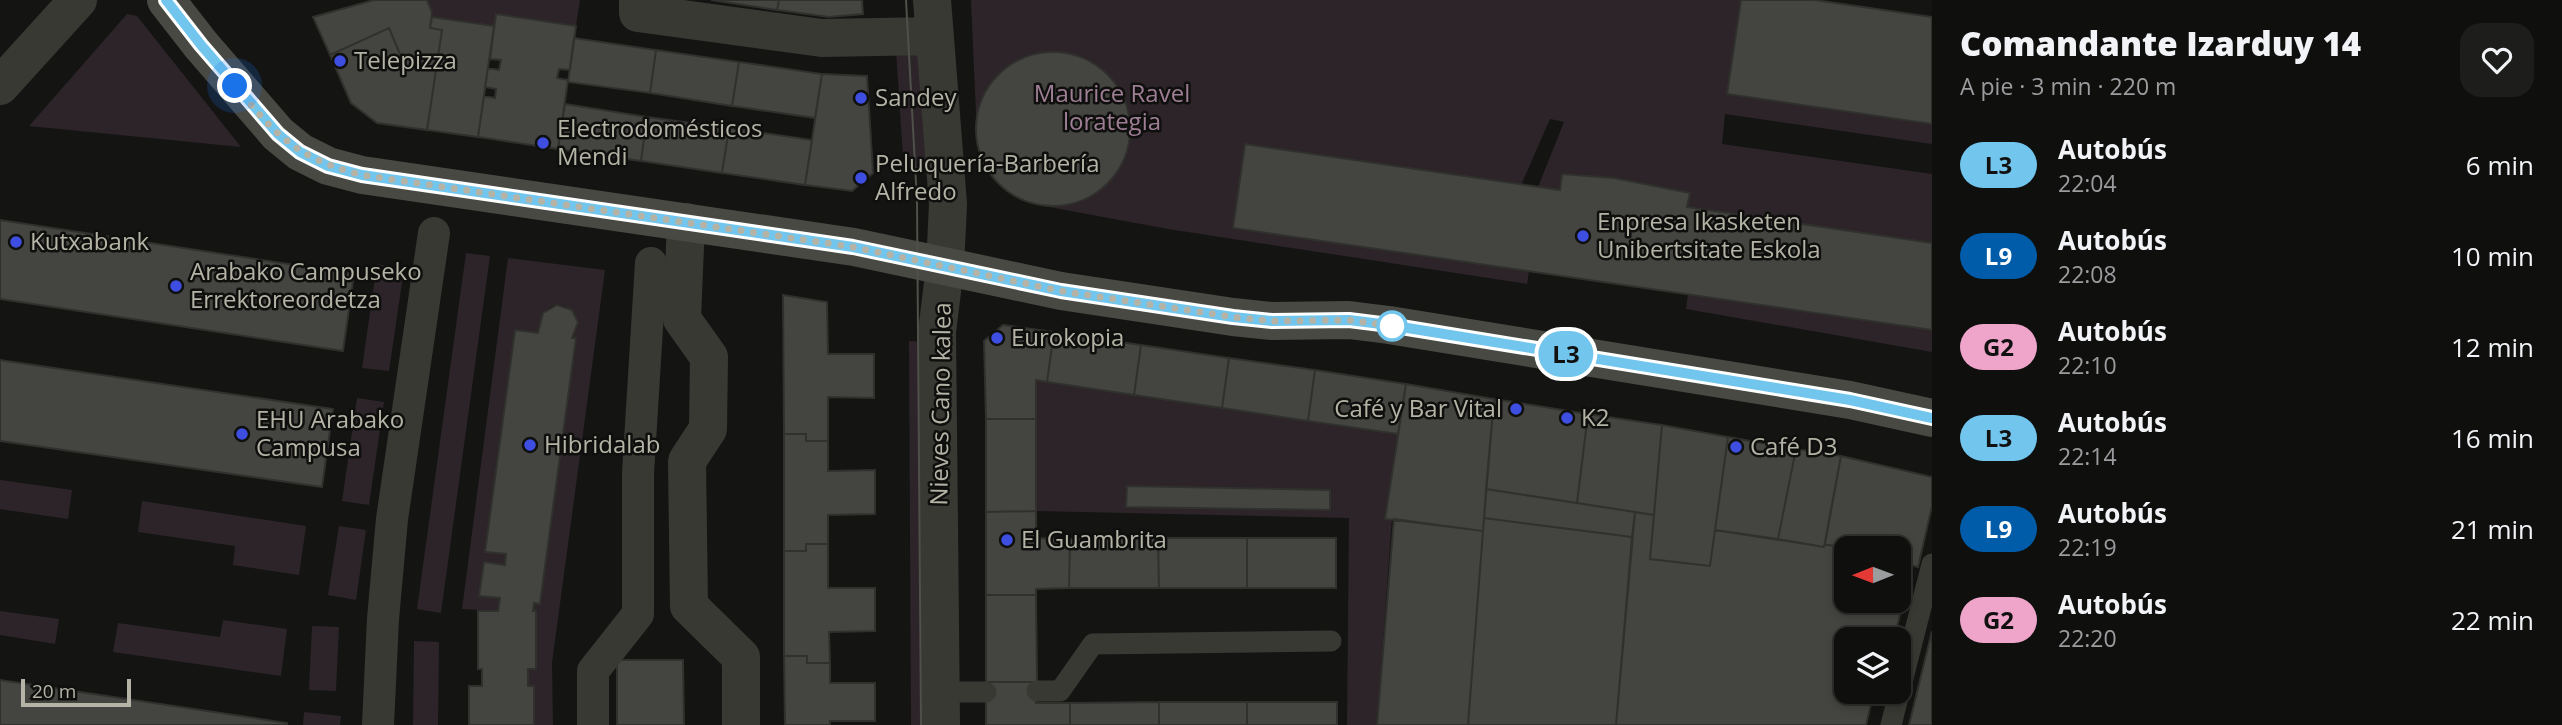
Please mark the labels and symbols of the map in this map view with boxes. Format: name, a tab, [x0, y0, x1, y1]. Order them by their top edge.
place label: Telepizza	[354, 43, 457, 76]
marker: Telepizza	[332, 53, 348, 69]
your location	[217, 68, 252, 103]
park label: Maurice Ravel lorategia	[1034, 76, 1190, 137]
place label: Sandey	[875, 80, 957, 113]
marker: Sandey	[853, 90, 869, 106]
place label: Electrodomésticos Mendi	[557, 111, 762, 172]
marker: Electrodomésticos Mendi	[535, 135, 551, 151]
place label: Peluquería-Barbería Alfredo	[875, 146, 1100, 207]
marker: Peluquería-Barbería Alfredo	[853, 170, 869, 186]
place label: Enpresa Ikasketen Unibertsitate Eskola	[1597, 204, 1821, 265]
place label: Kutxabank	[30, 224, 150, 257]
marker: Enpresa Ikasketen Unibertsitate Eskola	[1575, 228, 1591, 244]
marker: Kutxabank	[8, 234, 24, 250]
place label: Arabako Campuseko Errektoreordetza	[190, 254, 422, 315]
marker: Arabako Campuseko Errektoreordetza	[168, 278, 184, 294]
street label: Nieves Cano kalea	[921, 302, 958, 506]
unlabelled marker	[1377, 311, 1407, 341]
place label: Eurokopia	[1011, 320, 1124, 353]
marker: Eurokopia	[989, 330, 1005, 346]
line badge: L3	[1534, 331, 1598, 377]
place label: Café y Bar Vital	[1334, 391, 1502, 424]
place label: K2	[1581, 400, 1609, 433]
marker: Café y Bar Vital	[1508, 401, 1524, 417]
place label: EHU Arabako Campusa	[256, 402, 404, 463]
marker: K2	[1559, 410, 1575, 426]
marker: EHU Arabako Campusa	[234, 426, 250, 442]
place label: Hibridalab	[544, 427, 660, 460]
place label: Café D3	[1750, 429, 1837, 462]
marker: Hibridalab	[522, 437, 538, 453]
marker: Café D3	[1728, 439, 1744, 455]
place label: El Guambrita	[1021, 522, 1167, 555]
marker: El Guambrita	[999, 532, 1015, 548]
north arrow	[1834, 536, 1911, 612]
scale bar	[21, 676, 131, 708]

